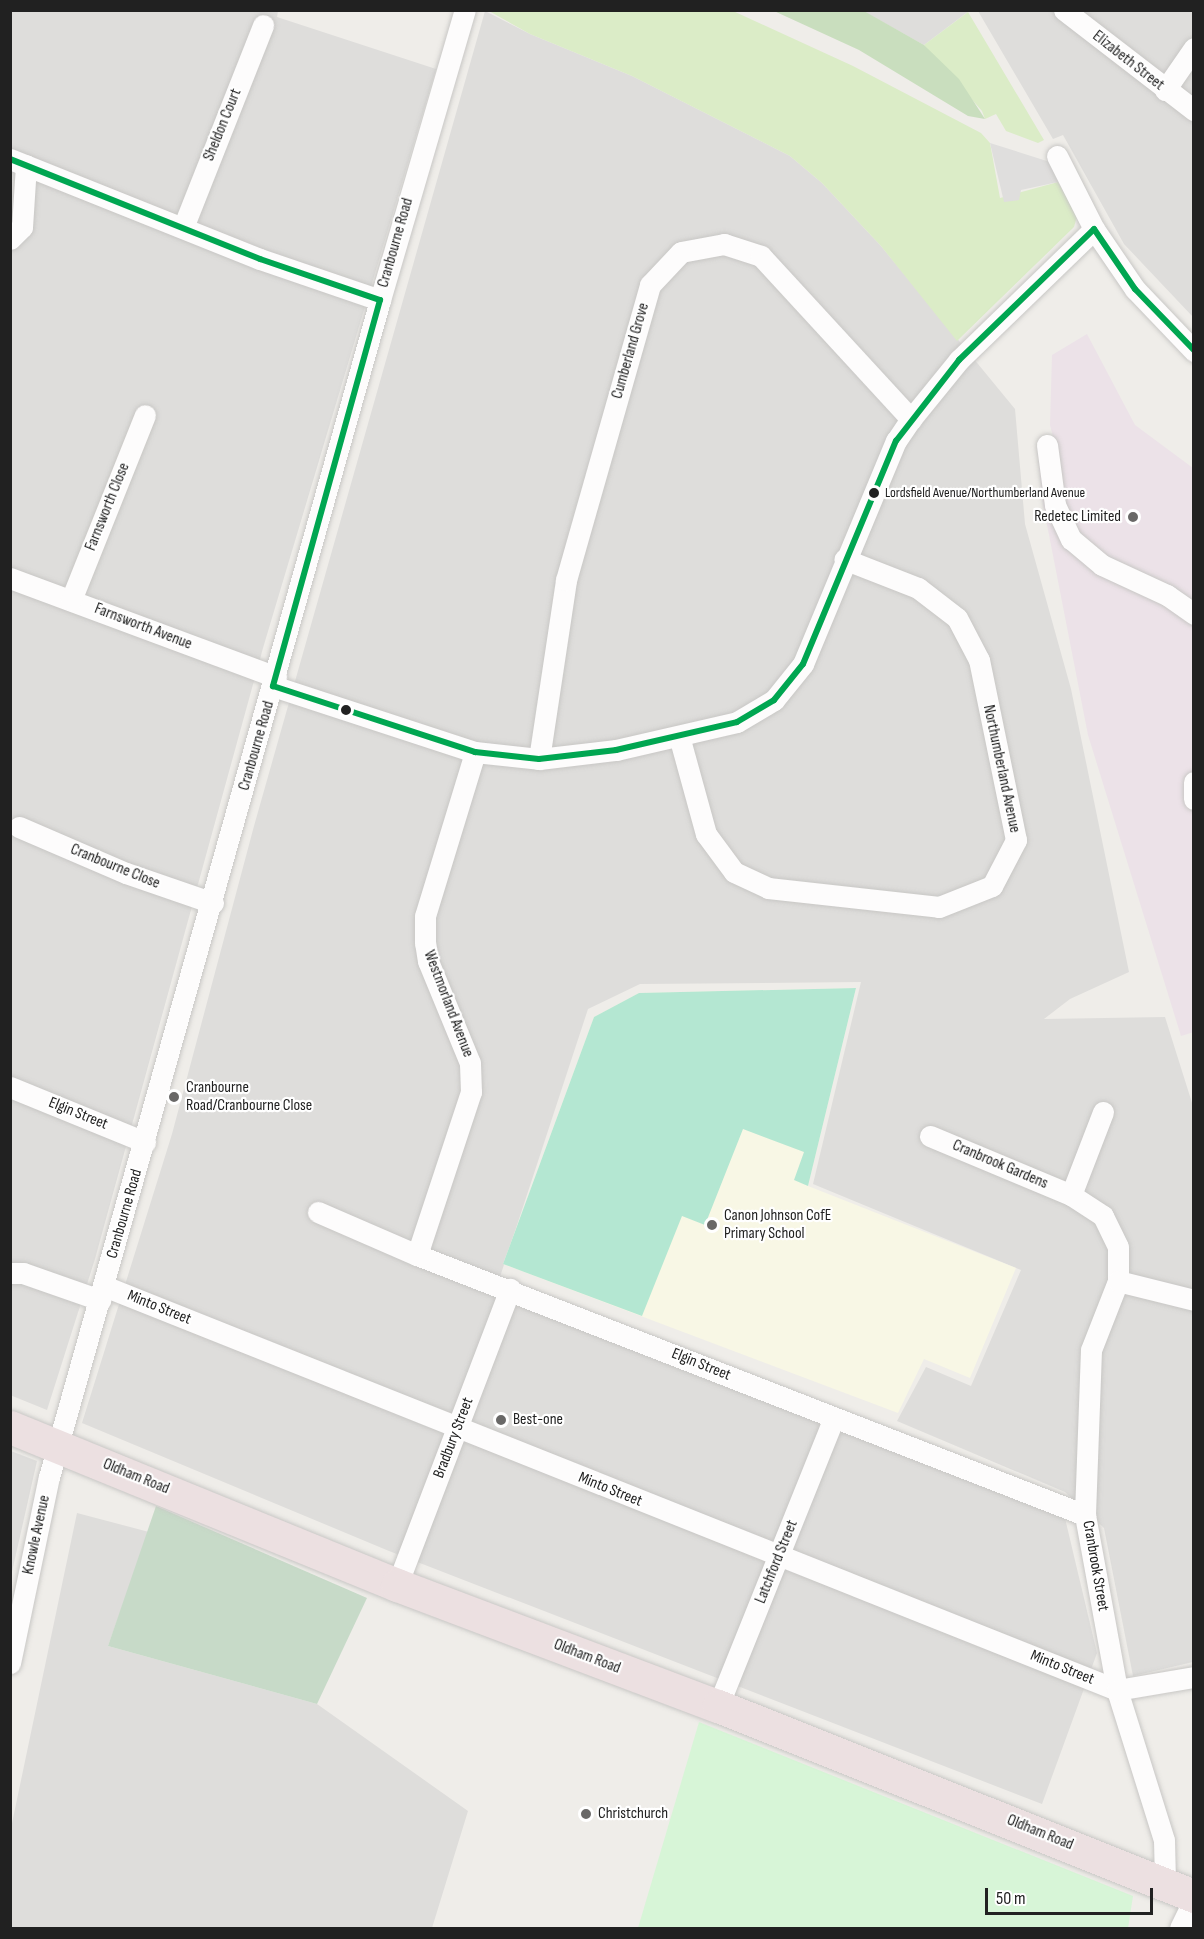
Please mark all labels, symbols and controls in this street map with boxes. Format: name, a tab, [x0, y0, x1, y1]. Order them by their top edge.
street label: Elizabeth Street	[1088, 27, 1168, 95]
street label: Sheldon Court	[200, 86, 246, 164]
street label: Cranbourne Road	[374, 196, 418, 290]
street label: Cumberland Grove	[608, 301, 654, 401]
street label: Farnsworth Close	[82, 460, 134, 554]
place label: Lordsfield Avenue/Northumberland Avenue	[885, 485, 1085, 501]
marker: Lordsfield Avenue/Northumberland Avenue	[868, 487, 880, 499]
place label: Redetec Limited	[1034, 507, 1121, 527]
marker: Redetec Limited	[1126, 510, 1140, 524]
street label: Farnsworth Avenue	[92, 600, 194, 654]
street label: Cranbourne Road	[235, 699, 279, 793]
street label: Northumberland Avenue	[978, 703, 1024, 835]
unlabelled marker	[340, 704, 352, 716]
street label: Cranbourne Close	[67, 840, 163, 894]
street label: Westmorland Avenue	[419, 948, 477, 1060]
place label: Cranbourne Road/Cranbourne Close	[186, 1078, 312, 1116]
marker: Cranbourne Road/Cranbourne Close	[167, 1090, 181, 1104]
street label: Elgin Street	[46, 1093, 110, 1135]
street label: Cranbrook Gardens	[949, 1136, 1051, 1194]
street label: Cranbourne Road	[103, 1167, 147, 1261]
place label: Canon Johnson CofE Primary School	[724, 1206, 831, 1244]
marker: Canon Johnson CofE Primary School	[705, 1218, 719, 1232]
street label: Minto Street	[124, 1287, 194, 1329]
street label: Elgin Street	[669, 1344, 733, 1386]
street label: Bradbury Street	[430, 1395, 478, 1481]
place label: Best-one	[513, 1410, 563, 1430]
marker: Best-one	[494, 1413, 508, 1427]
street label: Oldham Road	[100, 1455, 172, 1499]
street label: Minto Street	[575, 1469, 645, 1511]
street label: Knowle Avenue	[19, 1494, 55, 1576]
street label: Latchford Street	[752, 1517, 802, 1607]
street label: Cranbrook Street	[1078, 1519, 1112, 1613]
street label: Oldham Road	[551, 1635, 623, 1679]
street label: Minto Street	[1027, 1647, 1097, 1689]
place label: Christchurch	[598, 1804, 668, 1824]
marker: Christchurch	[579, 1807, 593, 1821]
street label: Oldham Road	[1004, 1811, 1076, 1855]
scale bar	[988, 1876, 1156, 1914]
text: 50 m	[996, 1888, 1026, 1909]

